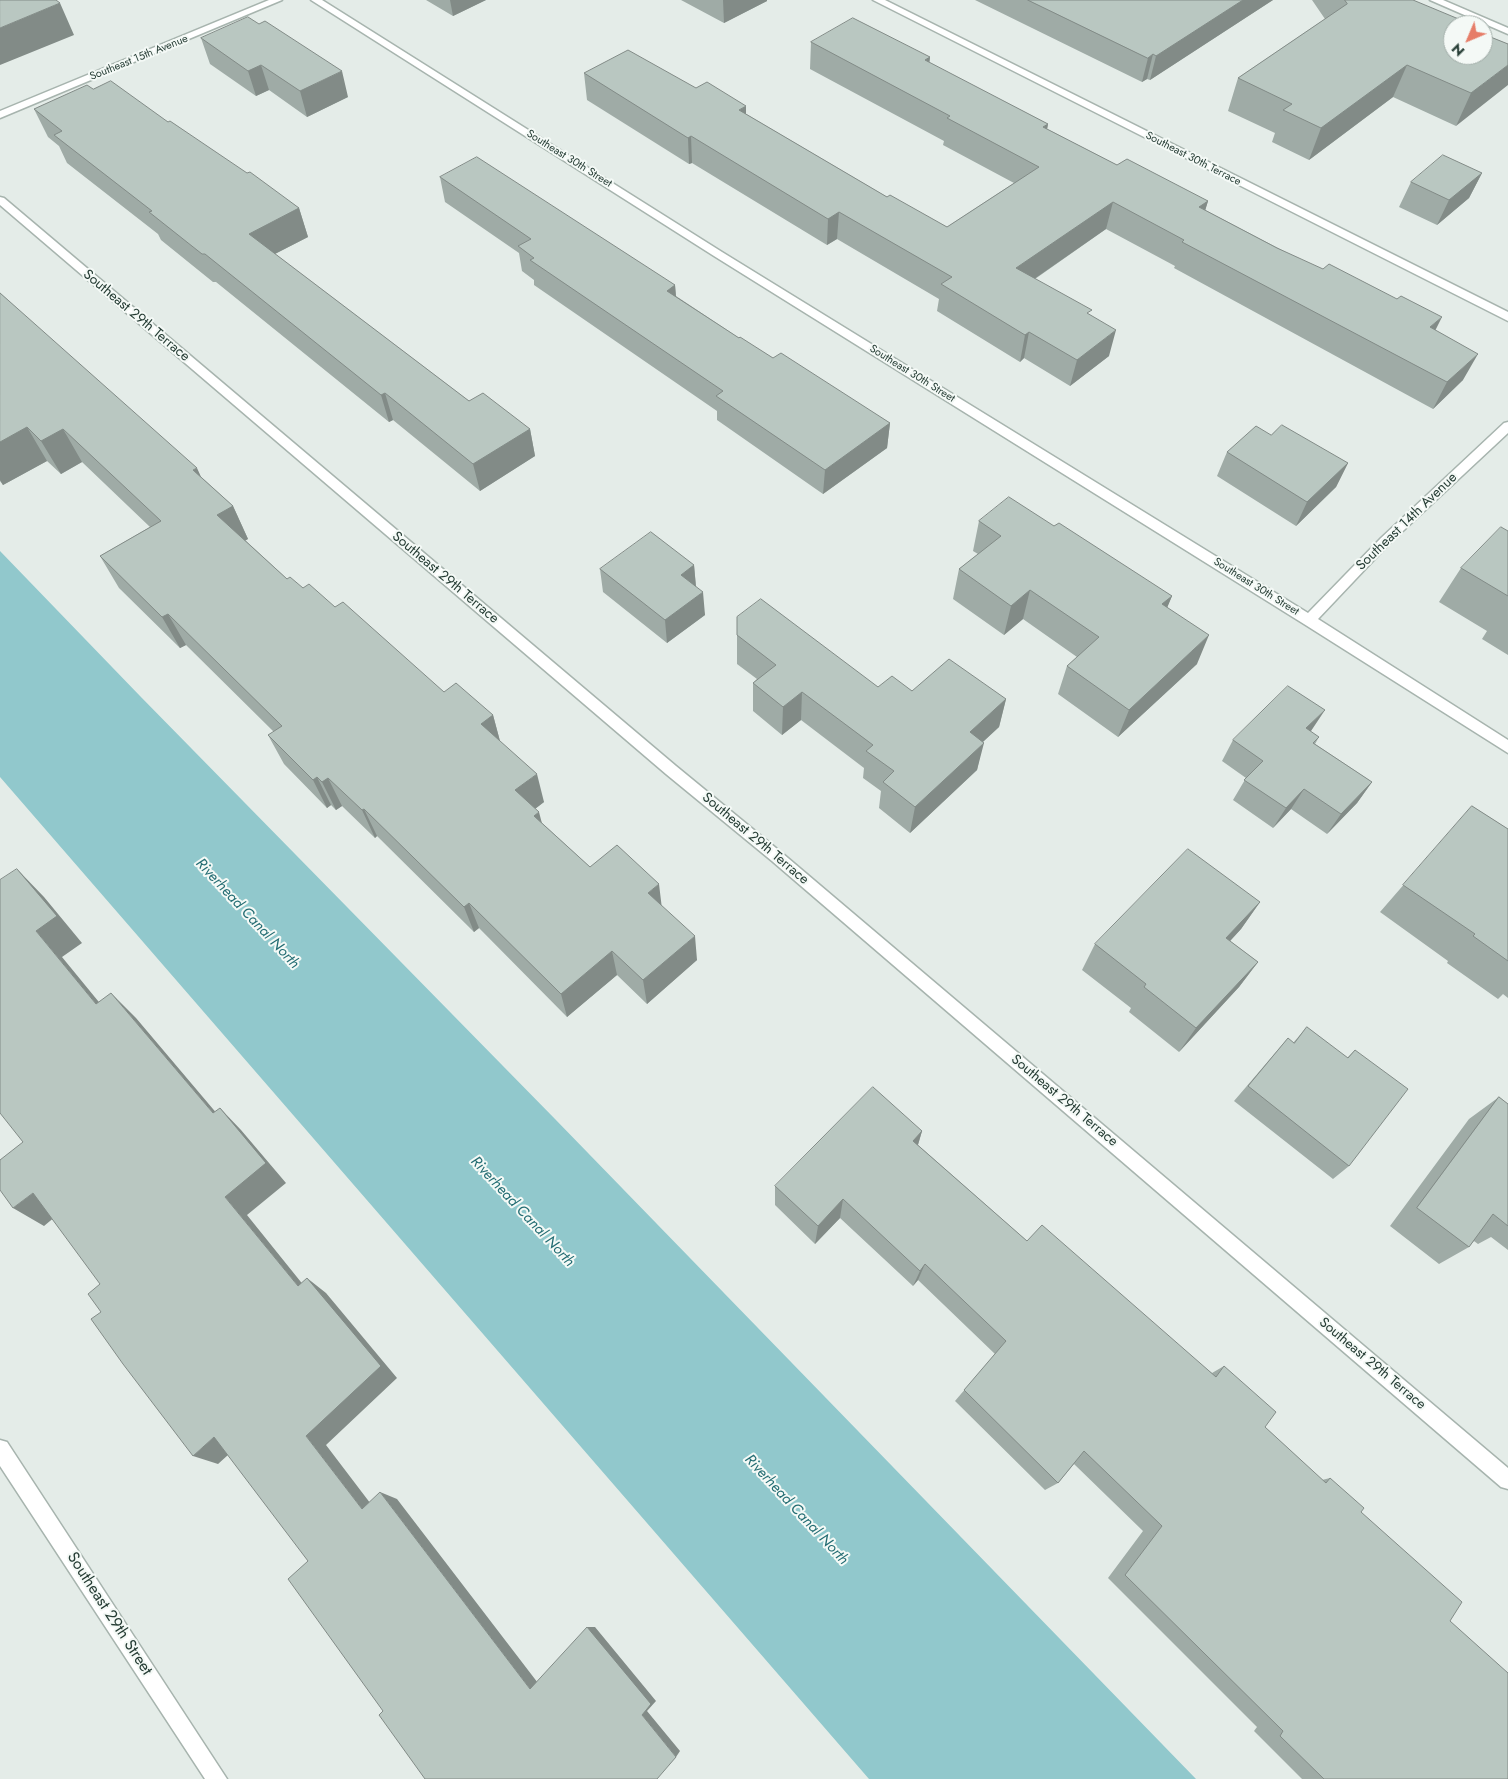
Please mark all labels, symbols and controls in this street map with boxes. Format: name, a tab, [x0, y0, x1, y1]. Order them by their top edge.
north arrow	[1443, 15, 1493, 65]
street label: Southeast 15th Avenue	[88, 32, 190, 84]
text: N	[1447, 39, 1469, 61]
street label: Southeast 30th Street	[524, 127, 614, 191]
street label: Southeast 30th Terrace	[1143, 129, 1243, 189]
street label: Southeast 29th Terrace	[79, 266, 193, 366]
street label: Southeast 30th Street	[867, 342, 957, 406]
street label: Southeast 14th Avenue	[1353, 470, 1461, 574]
street label: Southeast 29th Terrace	[388, 528, 502, 628]
street label: Southeast 30th Street	[1211, 555, 1301, 619]
street label: Southeast 29th Terrace	[698, 789, 812, 889]
water label: Riverhead Canal North	[191, 855, 303, 973]
street label: Southeast 29th Terrace	[1007, 1051, 1121, 1151]
water label: Riverhead Canal North	[466, 1153, 578, 1271]
street label: Southeast 29th Terrace	[1315, 1314, 1429, 1414]
water label: Riverhead Canal North	[740, 1451, 852, 1569]
street label: Southeast 29th Street	[62, 1549, 156, 1679]

